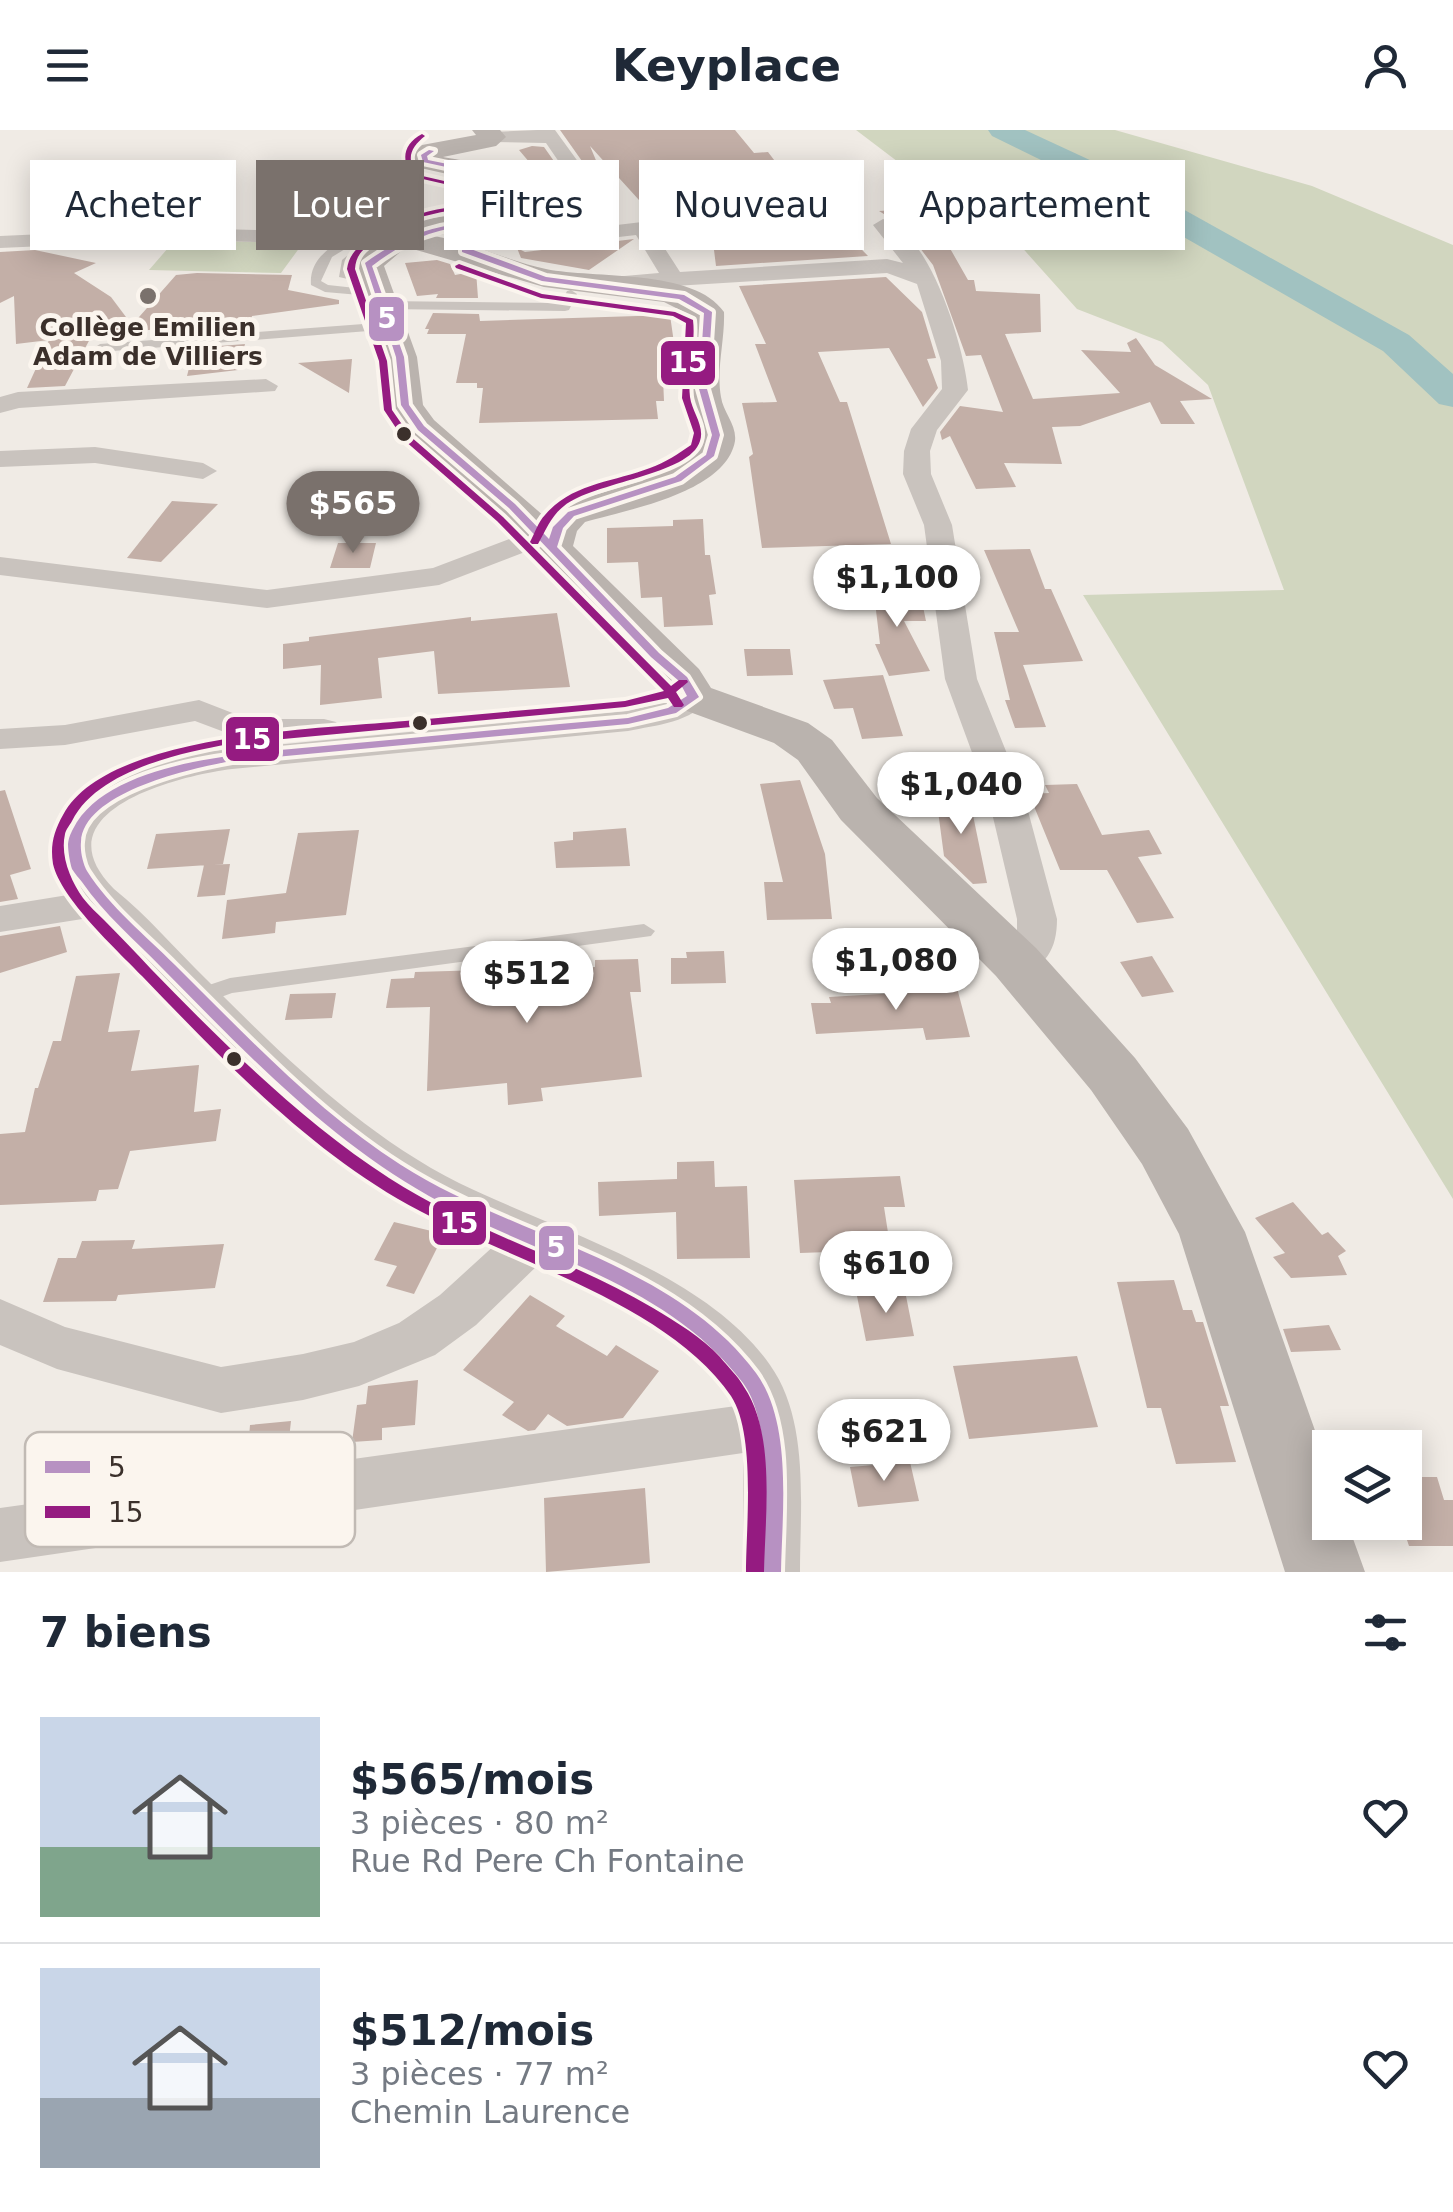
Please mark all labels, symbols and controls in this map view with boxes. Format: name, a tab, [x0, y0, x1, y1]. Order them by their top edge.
icon: menu	[40, 38, 95, 93]
icon: person	[1358, 38, 1413, 93]
text: Keyplace	[612, 39, 841, 92]
chip: Acheter	[30, 160, 236, 250]
chip: Louer	[256, 160, 424, 250]
chip: Filtres	[444, 160, 619, 250]
chip: Nouveau	[639, 160, 864, 250]
chip: Appartement	[884, 160, 1185, 250]
marker: Collège Emilien Adam de Villiers	[137, 285, 159, 307]
line badge: 5	[367, 295, 406, 343]
text: 5	[377, 302, 397, 335]
place label: Collège Emilien Adam de Villiers	[33, 313, 263, 371]
line badge: 15	[659, 339, 717, 387]
text: 15	[669, 346, 707, 379]
unlabelled marker	[394, 424, 414, 444]
pin: $565	[294, 471, 412, 556]
text: $565	[308, 484, 398, 522]
pin: $1,100	[816, 545, 978, 630]
text: $1,100	[835, 558, 959, 596]
unlabelled marker	[410, 713, 430, 733]
line badge: 15	[224, 715, 281, 763]
text: 15	[233, 723, 271, 756]
pin: $1,040	[880, 752, 1042, 837]
text: $1,040	[899, 765, 1023, 803]
pin: $1,080	[815, 928, 977, 1013]
pin: $512	[468, 941, 586, 1026]
text: $1,080	[834, 941, 958, 979]
text: $512	[482, 954, 572, 992]
unlabelled marker	[224, 1049, 244, 1069]
line badge: 15	[431, 1199, 488, 1247]
text: 15	[440, 1207, 478, 1240]
line badge: 5	[537, 1224, 576, 1272]
text: 5	[546, 1231, 566, 1264]
pin: $610	[827, 1231, 945, 1316]
text: $610	[841, 1244, 931, 1282]
pin: $621	[825, 1399, 943, 1484]
text: $621	[839, 1412, 929, 1450]
map controls	[1312, 1430, 1422, 1540]
button: layers	[1312, 1430, 1422, 1540]
legend	[25, 1432, 355, 1547]
text: 5	[108, 1451, 126, 1484]
text: 15	[108, 1496, 144, 1529]
icon: filters	[1358, 1605, 1413, 1660]
text: 7 biens	[40, 1608, 212, 1657]
text: $565/mois	[350, 1755, 594, 1804]
icon: home	[120, 1757, 240, 1877]
icon: heart	[1358, 1790, 1413, 1845]
text: 3 pièces · 80 m²	[350, 1804, 609, 1842]
text: Rue Rd Pere Ch Fontaine	[350, 1842, 745, 1880]
text: $512/mois	[350, 2006, 594, 2055]
icon: home	[120, 2008, 240, 2128]
icon: heart	[1358, 2041, 1413, 2096]
text: 3 pièces · 77 m²	[350, 2055, 609, 2093]
text: Chemin Laurence	[350, 2093, 630, 2131]

